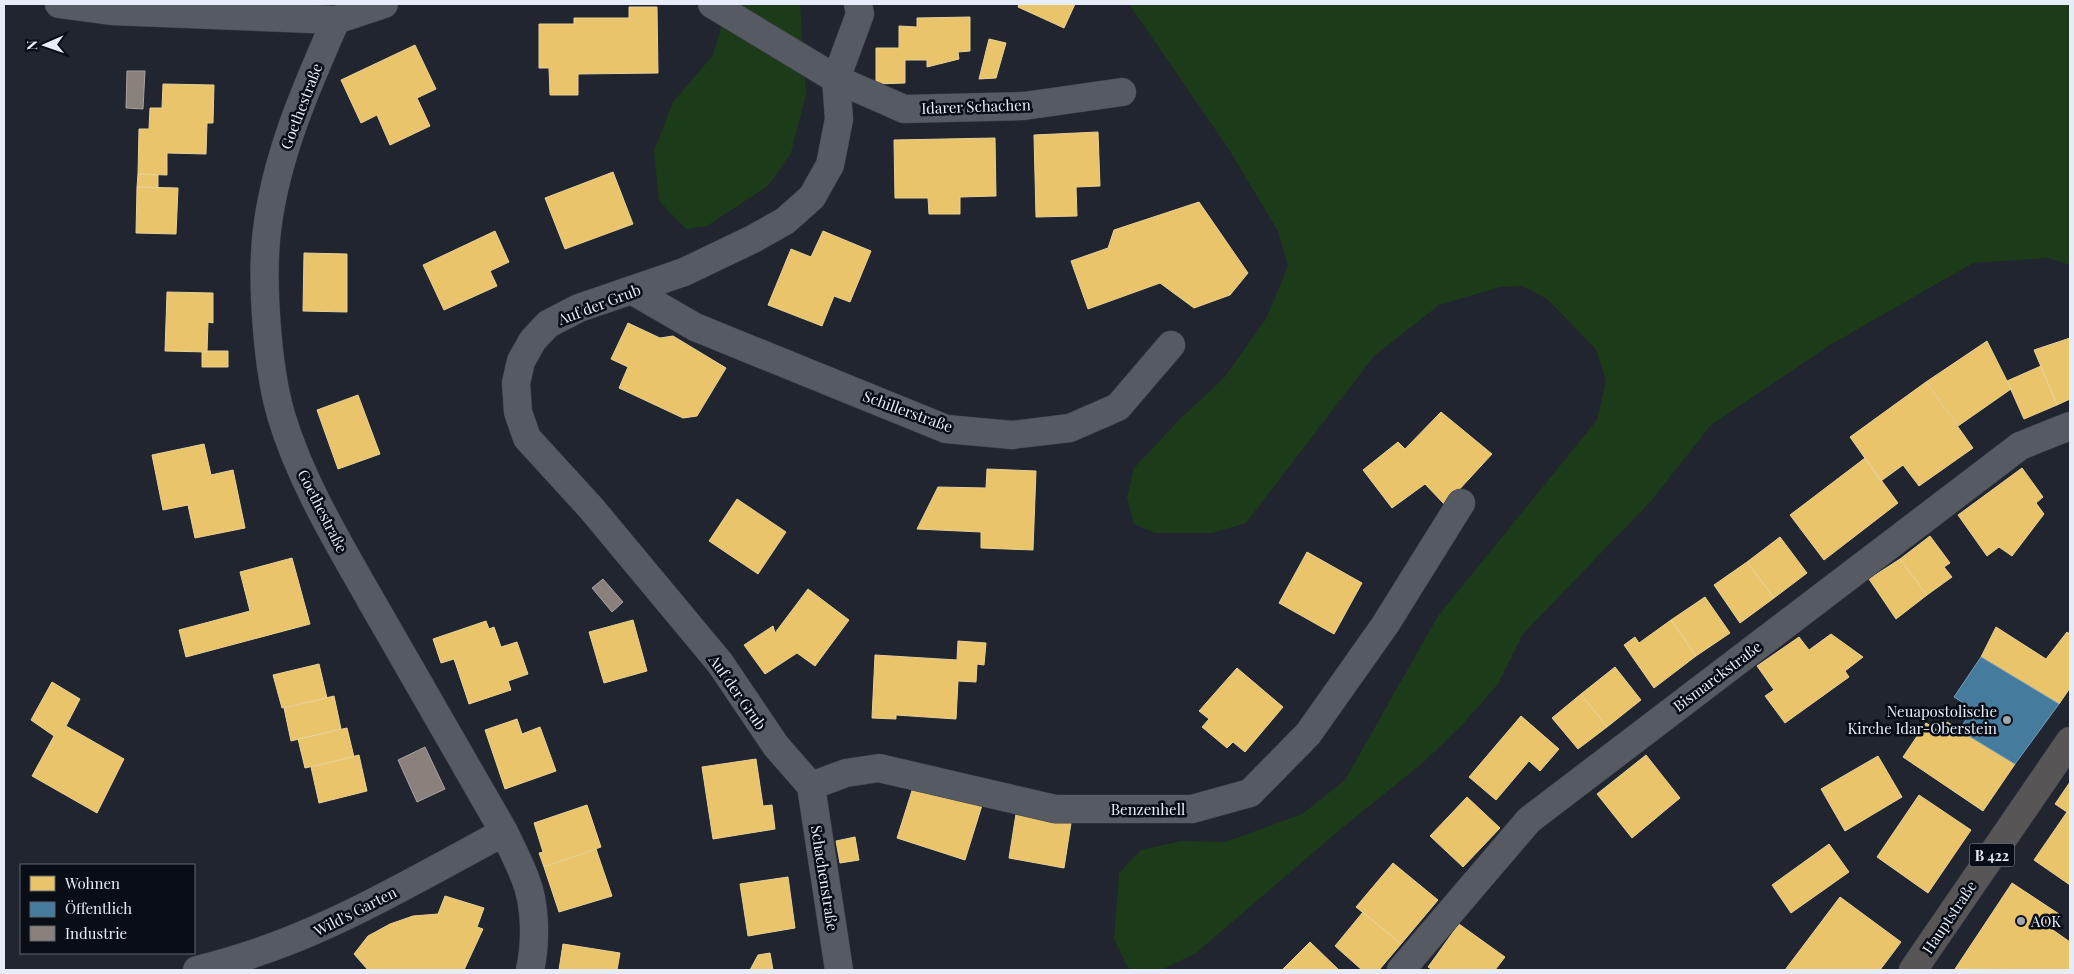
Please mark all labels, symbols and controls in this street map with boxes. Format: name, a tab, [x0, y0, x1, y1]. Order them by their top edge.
north arrow	[20, 20, 70, 70]
text: N	[22, 40, 41, 51]
street label: Goethestraße	[275, 60, 327, 152]
street label: Idarer Schachen	[921, 94, 1031, 118]
street label: Auf der Grub	[554, 279, 643, 329]
street label: Schillerstraße	[861, 386, 955, 436]
street label: Goethestraße	[294, 466, 352, 556]
street label: Bismarckstraße	[1669, 636, 1765, 716]
street label: Auf der Grub	[704, 650, 771, 733]
place label: Neuapostolische Kirche Idar-Oberstein	[1847, 701, 1997, 738]
marker: Neuapostolische Kirche Idar-Oberstein	[2001, 714, 2013, 726]
street label: Benzenhell	[1111, 799, 1185, 819]
street label: Schachenstraße	[807, 824, 843, 932]
road number: B 422	[1970, 844, 2014, 866]
legend	[20, 864, 195, 954]
text: Wohnen	[64, 873, 120, 893]
street label: Hauptstraße	[1917, 877, 1981, 957]
street label: Wild's Garten	[309, 882, 400, 941]
text: Öffentlich	[65, 898, 132, 918]
place label: AOK	[2030, 911, 2061, 931]
marker: AOK	[2015, 915, 2027, 927]
text: Industrie	[65, 923, 127, 943]

